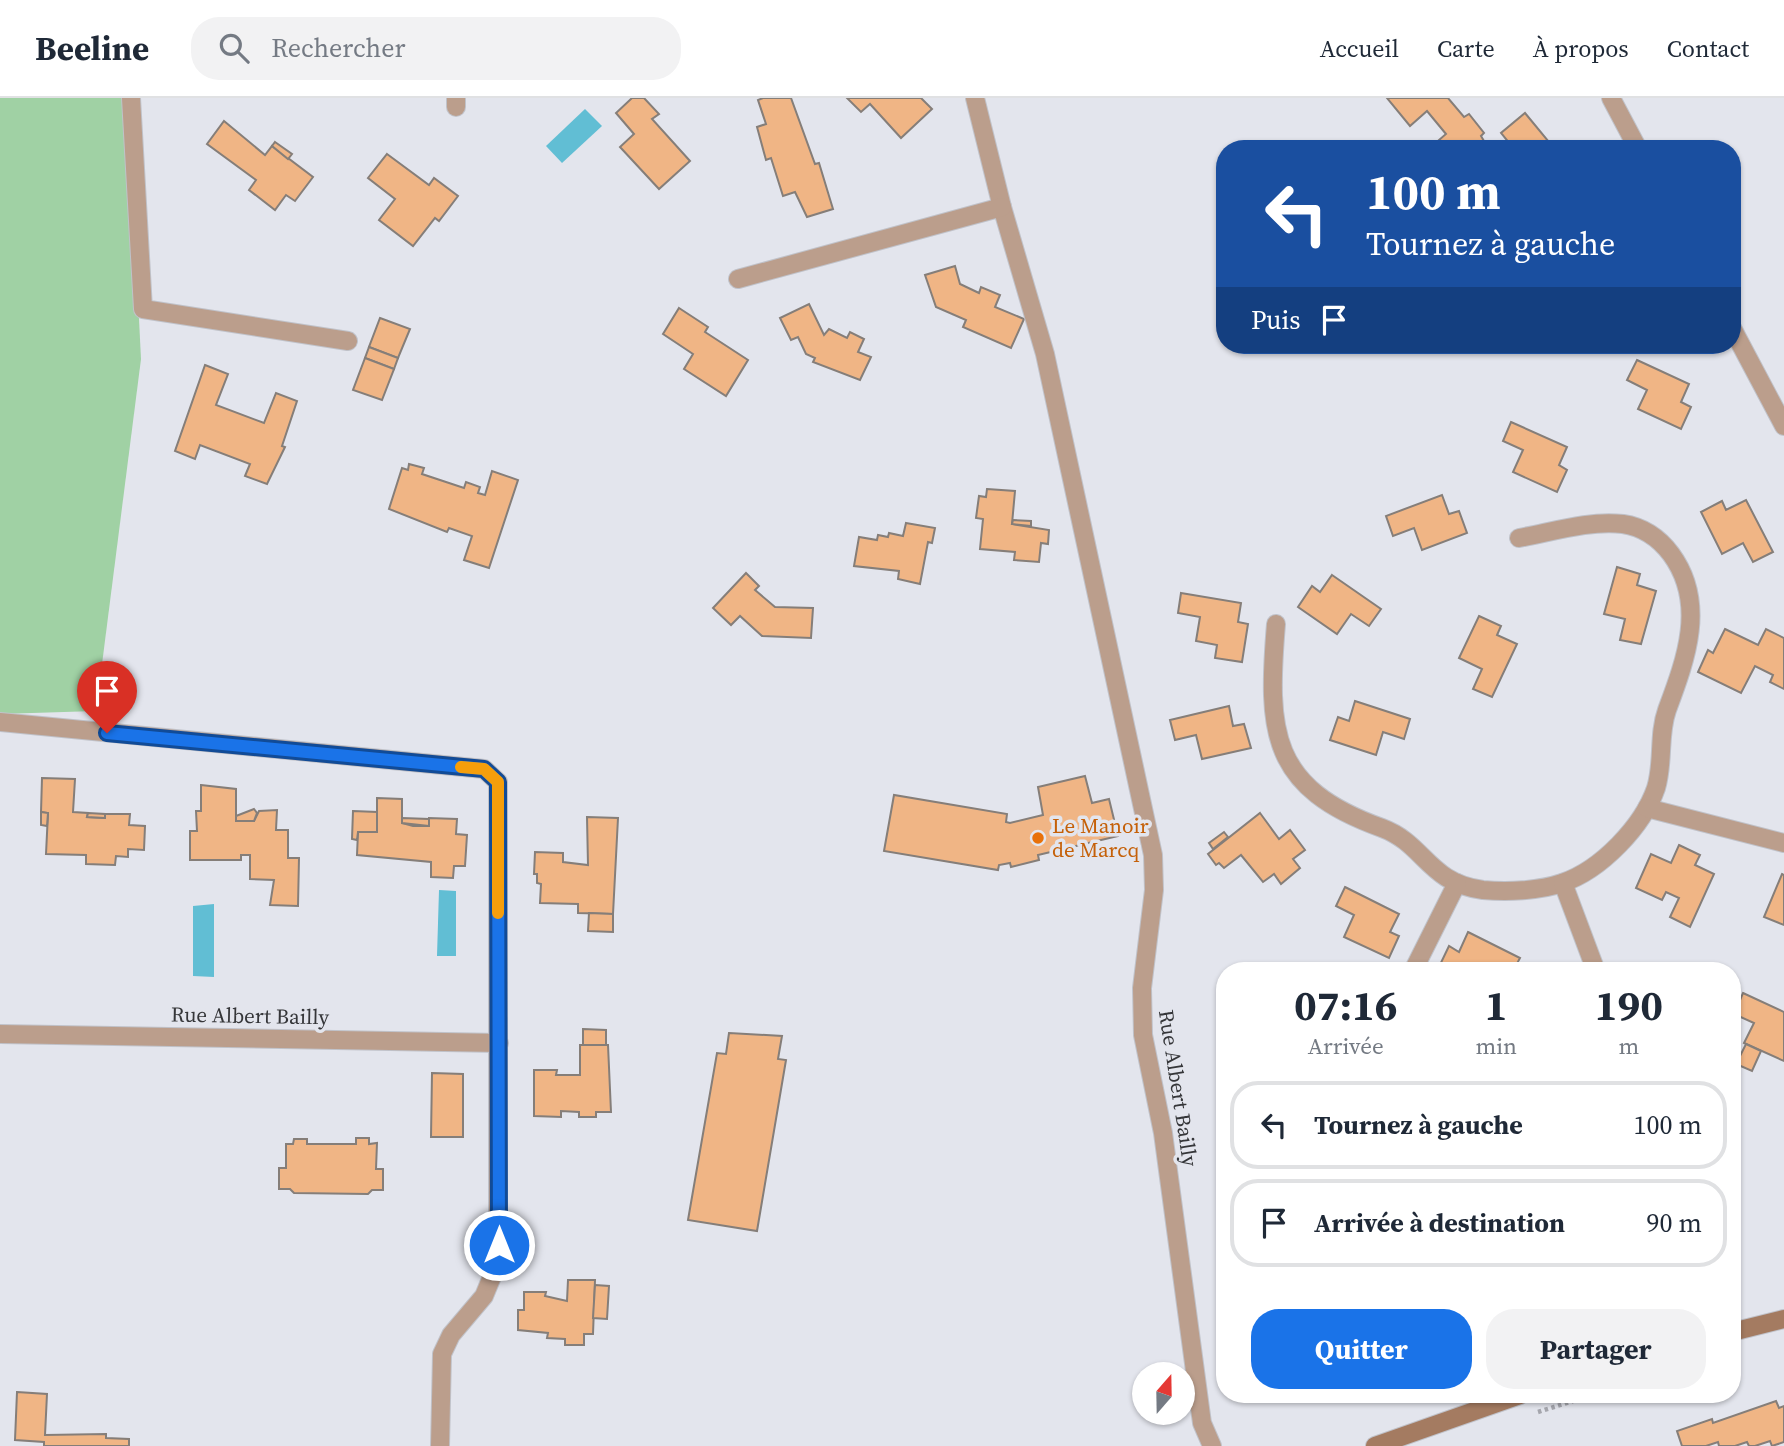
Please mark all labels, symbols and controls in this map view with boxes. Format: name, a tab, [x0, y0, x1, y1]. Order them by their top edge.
search box	[191, 17, 681, 80]
text: Beeline	[35, 26, 149, 71]
icon: search	[215, 29, 253, 67]
text: Rechercher	[271, 30, 405, 66]
text: Accueil	[1320, 32, 1399, 65]
text: Carte	[1437, 32, 1495, 65]
text: À propos	[1533, 32, 1629, 65]
text: Contact	[1667, 32, 1749, 65]
text: 100 m	[1366, 158, 1501, 225]
icon: left	[1251, 168, 1342, 259]
text: Tournez à gauche	[1366, 222, 1615, 266]
icon: arrive	[1315, 301, 1353, 339]
text: Puis	[1251, 302, 1301, 338]
pin	[77, 661, 137, 733]
icon: arrive	[88, 672, 126, 710]
place label: Le Manoir de Marcq	[1052, 811, 1149, 864]
marker: Le Manoir de Marcq	[1030, 830, 1046, 846]
text: 07:16	[1294, 976, 1398, 1034]
text: 1	[1485, 976, 1508, 1034]
text: 190	[1595, 976, 1663, 1034]
street label: Rue Albert Bailly	[171, 1000, 330, 1031]
street label: Rue Albert Bailly	[1152, 1007, 1205, 1169]
text: Arrivée	[1308, 1030, 1384, 1062]
text: min	[1475, 1030, 1517, 1062]
text: m	[1619, 1030, 1639, 1062]
icon: left	[1255, 1106, 1293, 1144]
text: Tournez à gauche	[1314, 1107, 1523, 1143]
text: 100 m	[1634, 1107, 1702, 1143]
icon: arrive	[1255, 1204, 1293, 1242]
text: Arrivée à destination	[1314, 1205, 1565, 1241]
text: 90 m	[1647, 1205, 1702, 1241]
position arrow	[462, 1208, 536, 1282]
button: Quitter	[1251, 1309, 1472, 1389]
button: Partager	[1486, 1309, 1706, 1389]
north arrow	[1132, 1362, 1195, 1424]
map controls	[1132, 1362, 1195, 1425]

